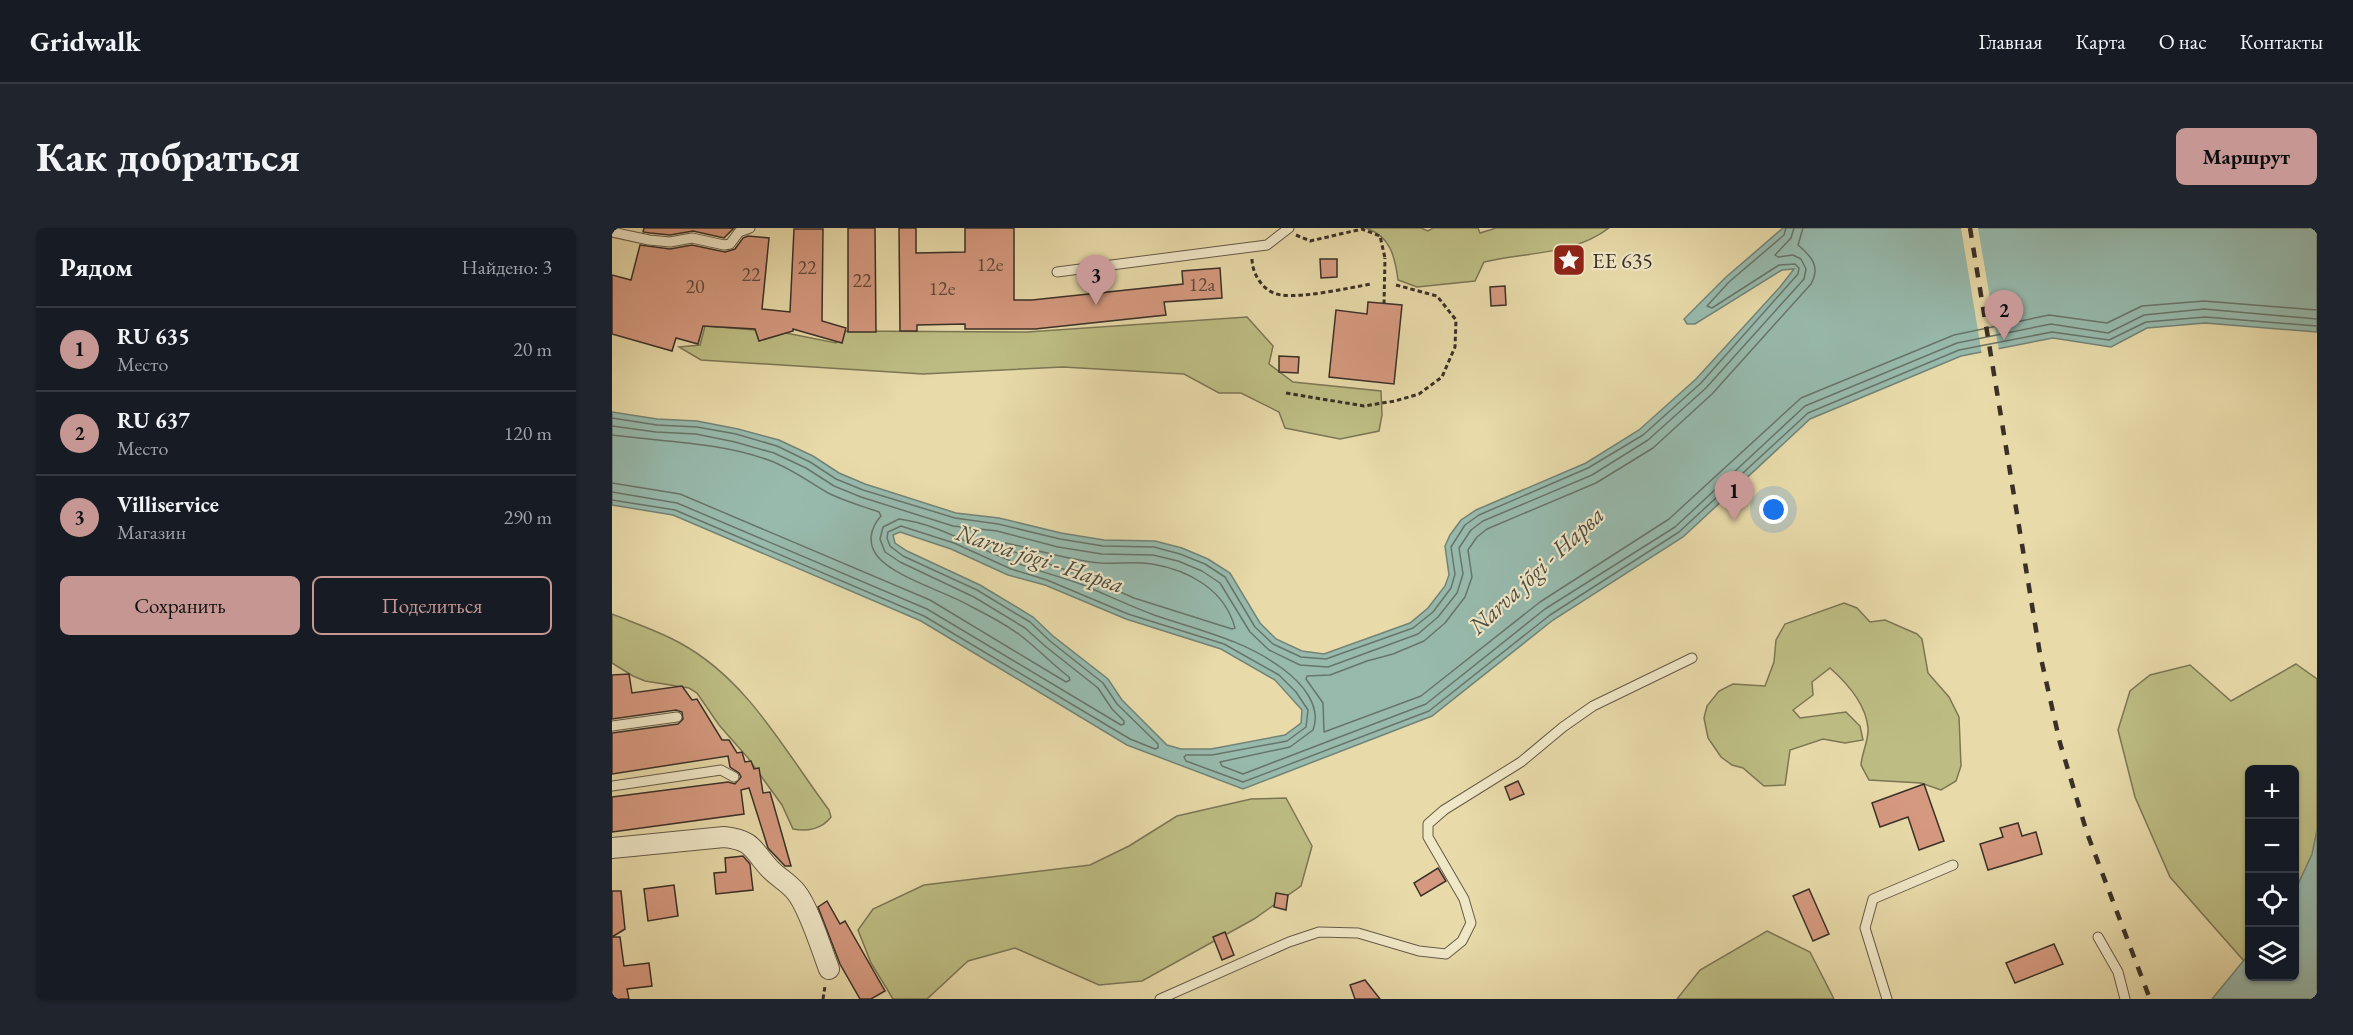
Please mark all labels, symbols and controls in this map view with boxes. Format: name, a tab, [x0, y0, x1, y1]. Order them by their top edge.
text: Gridwalk	[30, 23, 141, 59]
text: Главная	[1978, 28, 2042, 55]
text: Карта	[2075, 28, 2126, 55]
text: О нас	[2159, 28, 2207, 55]
text: Контакты	[2240, 28, 2323, 55]
button: Маршрут	[2176, 128, 2317, 185]
text: Как добраться	[36, 129, 300, 184]
place icon: EE 635	[1551, 242, 1587, 278]
place label: EE 635	[1592, 246, 1653, 275]
text: Рядом	[60, 250, 133, 284]
house number: 12e	[977, 251, 1004, 277]
text: Найдено: 3	[461, 254, 552, 280]
house number: 22	[797, 254, 817, 280]
pin: 3	[1076, 256, 1116, 305]
house number: 22	[741, 261, 761, 287]
house number: 22	[852, 267, 872, 293]
house number: 12a	[1188, 271, 1216, 297]
house number: 20	[685, 273, 705, 299]
house number: 12e	[929, 275, 956, 301]
pin: 2	[1984, 291, 2024, 340]
text: RU 635	[117, 322, 190, 351]
text: 1	[74, 336, 85, 362]
text: 20 m	[513, 336, 552, 362]
text: Место	[117, 351, 168, 377]
text: RU 637	[117, 406, 190, 435]
text: 2	[74, 420, 85, 446]
text: 120 m	[504, 420, 552, 446]
text: Место	[117, 435, 168, 461]
pin: 1	[1714, 472, 1754, 521]
text: Villiservice	[117, 490, 219, 519]
your location	[1759, 495, 1788, 524]
water label: Narva jõgi - Нарва	[1461, 499, 1610, 642]
text: 3	[74, 504, 85, 530]
text: 290 m	[504, 504, 552, 530]
water label: Narva jõgi - Нарва	[951, 516, 1128, 600]
text: Магазин	[117, 519, 186, 545]
button: Сохранить	[60, 576, 300, 635]
button: Поделиться	[312, 576, 552, 635]
map controls	[2245, 765, 2299, 981]
button: +	[2245, 765, 2299, 819]
button: −	[2245, 819, 2299, 873]
button: locate	[2245, 873, 2299, 927]
button: layers	[2245, 927, 2299, 981]

